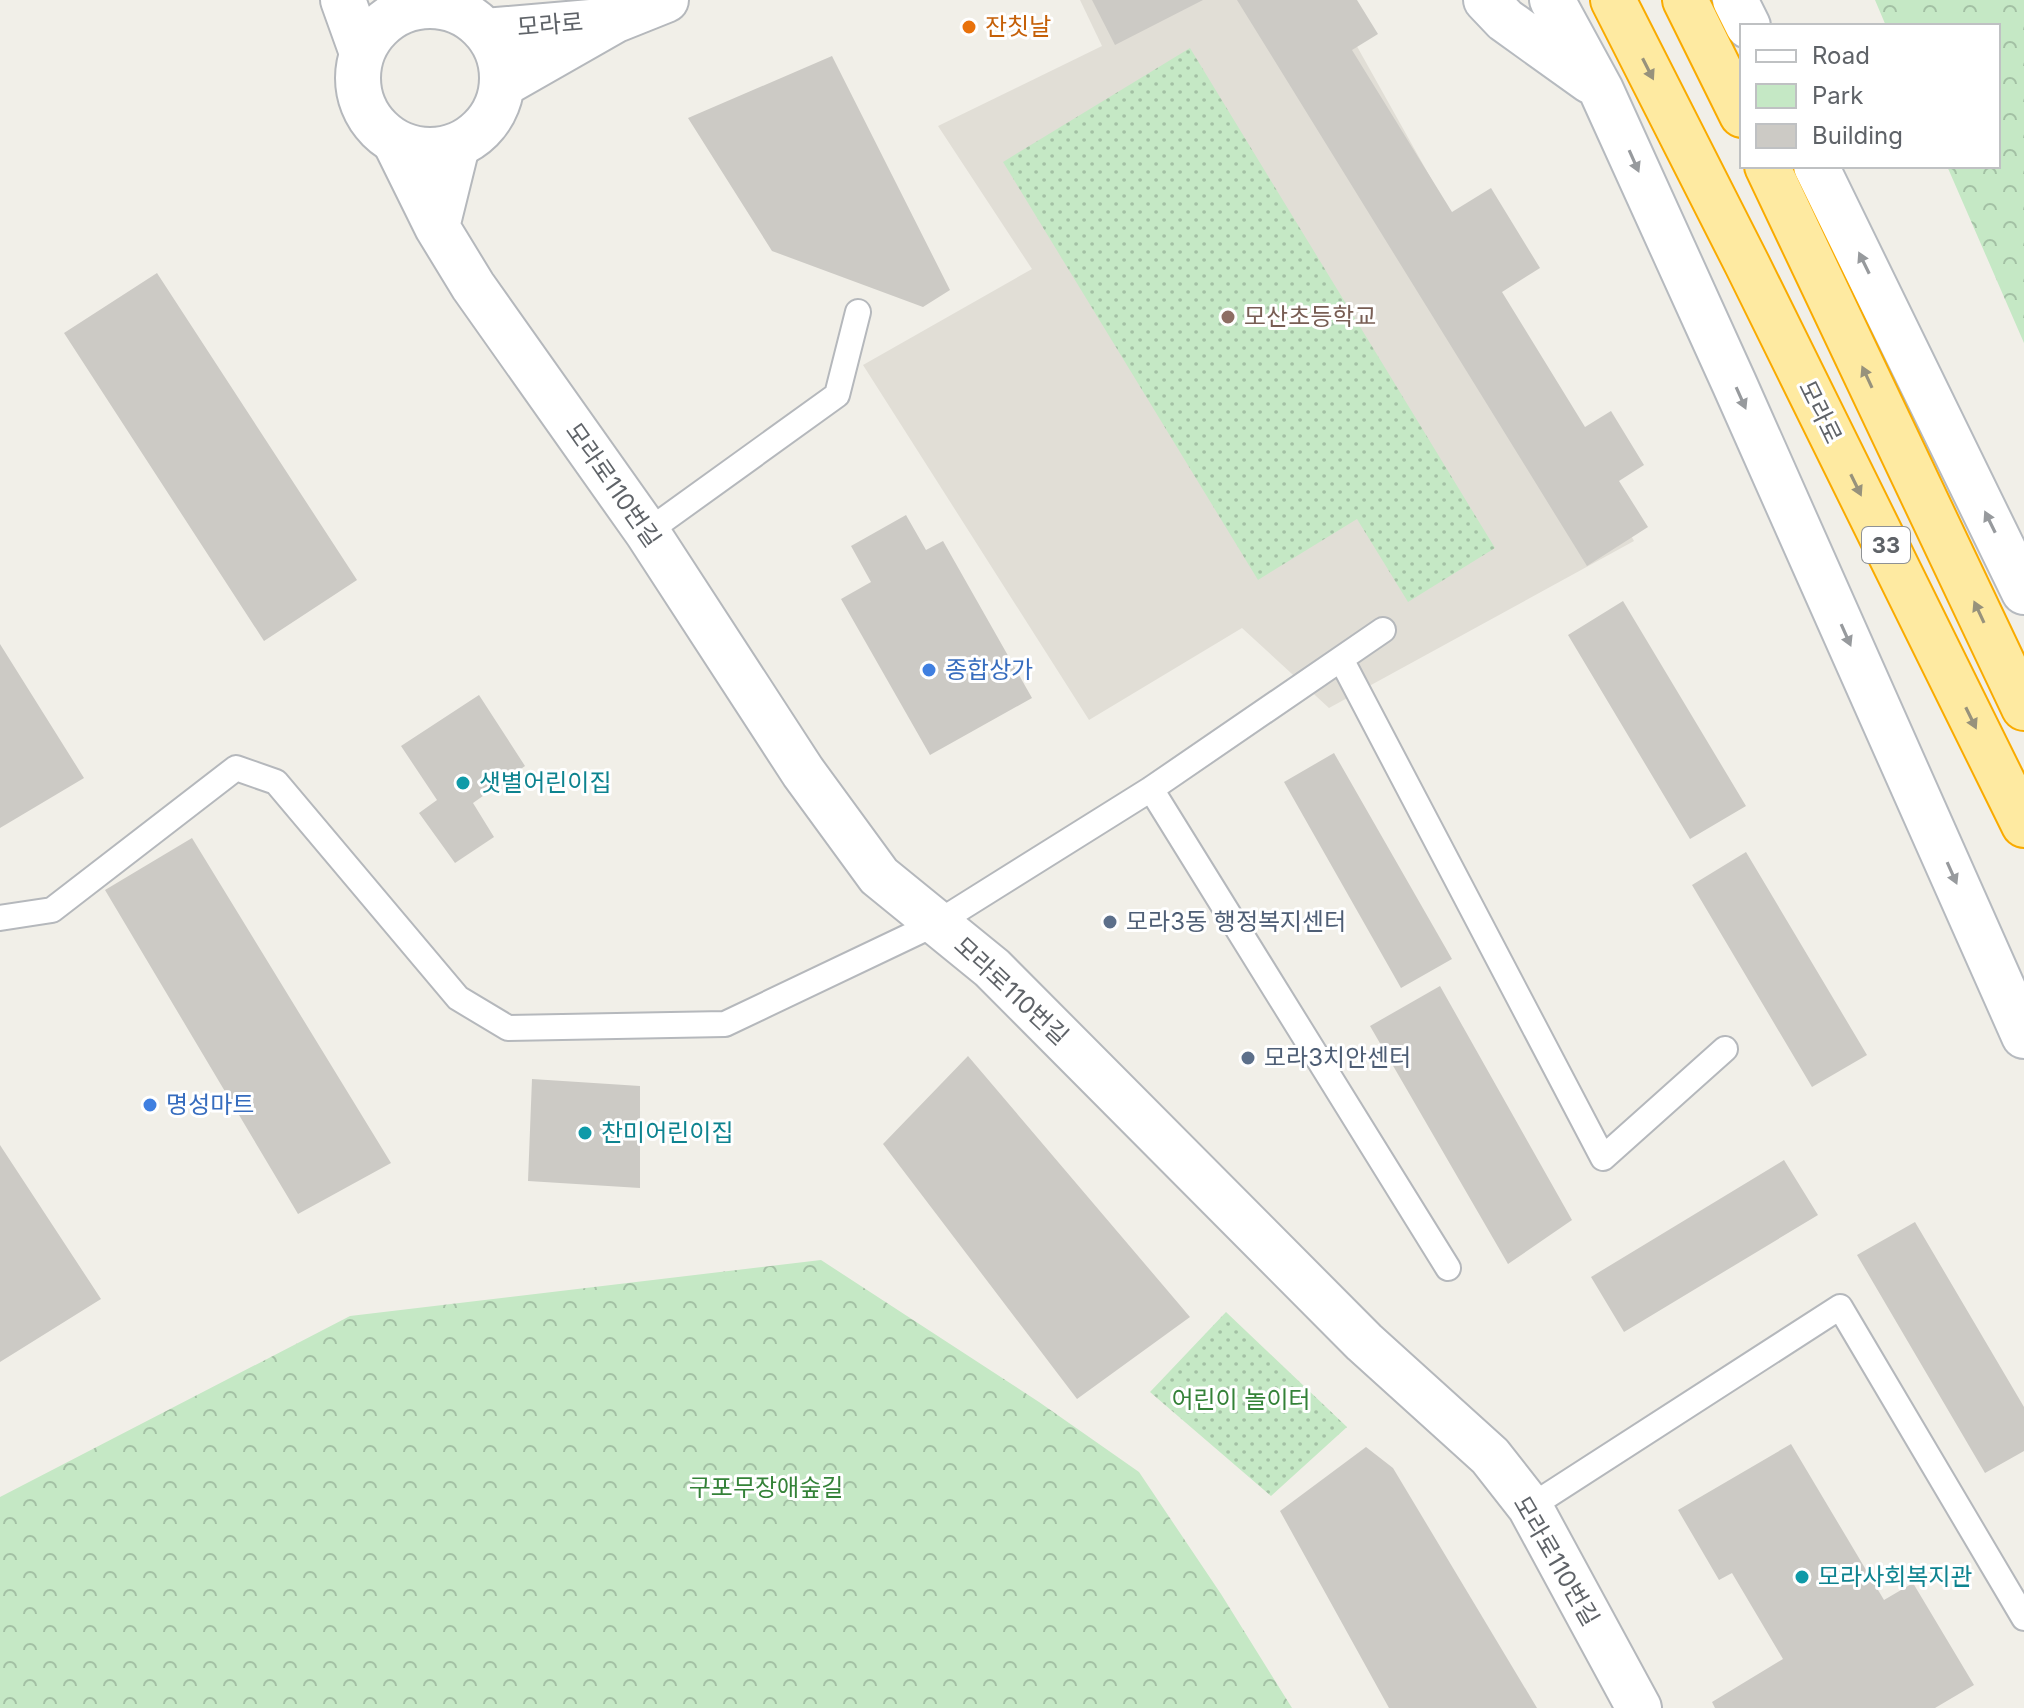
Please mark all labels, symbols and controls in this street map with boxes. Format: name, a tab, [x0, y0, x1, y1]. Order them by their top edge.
street label: 모라로	[516, 7, 584, 42]
place label: 잔칫날	[985, 12, 1051, 41]
marker: 잔칫날	[960, 18, 978, 36]
legend	[1740, 24, 2000, 168]
text: Road	[1812, 41, 1870, 70]
one-way arrow	[1641, 58, 1655, 81]
text: Park	[1812, 81, 1863, 110]
text: Building	[1812, 121, 1903, 150]
one-way arrow	[1627, 149, 1640, 172]
one-way arrow	[1857, 251, 1870, 274]
place label: 모산초등학교	[1244, 302, 1376, 331]
marker: 모산초등학교	[1219, 308, 1237, 326]
one-way arrow	[1860, 365, 1874, 388]
street label: 모라로	[1793, 376, 1848, 448]
one-way arrow	[1734, 386, 1748, 409]
street label: 모라로110번길	[560, 417, 667, 552]
one-way arrow	[1849, 473, 1863, 496]
one-way arrow	[1983, 510, 1997, 533]
road number: 33	[1862, 527, 1910, 563]
one-way arrow	[1972, 600, 1986, 623]
one-way arrow	[1840, 623, 1853, 647]
place label: 종합상가	[945, 655, 1033, 684]
marker: 종합상가	[920, 661, 938, 679]
one-way arrow	[1964, 706, 1978, 730]
place label: 샛별어린이집	[479, 768, 611, 797]
marker: 샛별어린이집	[454, 774, 472, 792]
one-way arrow	[1945, 861, 1958, 885]
place label: 모라3동 행정복지센터	[1126, 907, 1346, 936]
marker: 모라3동 행정복지센터	[1101, 913, 1119, 931]
street label: 모라로110번길	[948, 931, 1074, 1051]
place label: 모라3치안센터	[1264, 1043, 1411, 1072]
marker: 모라3치안센터	[1239, 1049, 1257, 1067]
place label: 명성마트	[166, 1090, 254, 1119]
marker: 명성마트	[141, 1096, 159, 1114]
place label: 찬미어린이집	[601, 1118, 733, 1147]
marker: 찬미어린이집	[576, 1124, 594, 1142]
park label: 어린이 놀이터	[1171, 1385, 1311, 1414]
park label: 구포무장애숲길	[689, 1473, 843, 1502]
street label: 모라로110번길	[1508, 1491, 1605, 1631]
place label: 모라사회복지관	[1818, 1562, 1973, 1591]
marker: 모라사회복지관	[1793, 1568, 1811, 1586]

